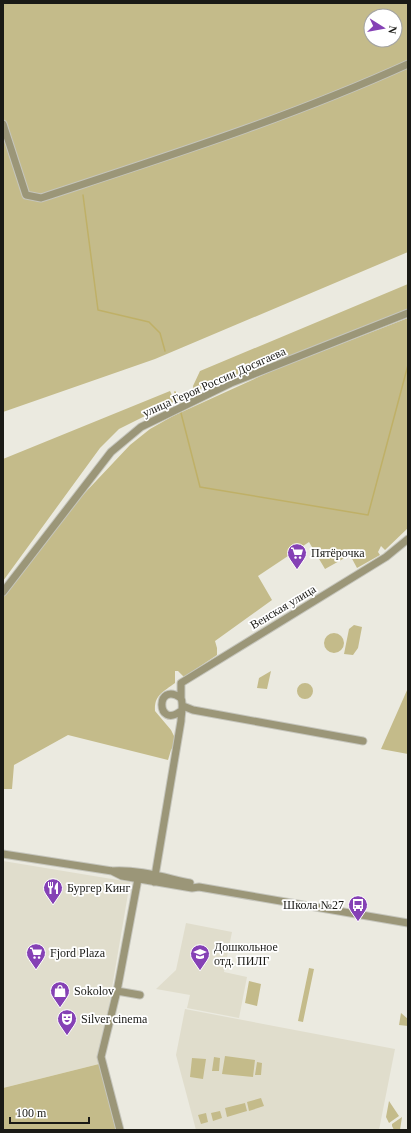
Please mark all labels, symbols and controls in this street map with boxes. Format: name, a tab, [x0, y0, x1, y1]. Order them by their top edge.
north arrow	[363, 8, 403, 48]
text: N	[386, 25, 399, 35]
street label: улица Героя России Досягаева	[140, 344, 288, 420]
supermarket icon: Пятёрочка	[286, 542, 308, 570]
place label: Пятёрочка	[311, 546, 365, 560]
street label: Венская улица	[248, 582, 319, 632]
restaurant icon: Бургер Кинг	[42, 877, 64, 905]
place label: Бургер Кинг	[67, 881, 131, 895]
bus stop icon: Школа №27	[347, 894, 369, 922]
place label: Школа №27	[283, 898, 344, 912]
place label: Дошкольное отд. ПИЛГ	[214, 940, 278, 968]
supermarket icon: Fjord Plaza	[25, 942, 47, 970]
school or university icon: Дошкольное отд. ПИЛГ	[189, 943, 211, 971]
place label: Fjord Plaza	[50, 946, 106, 960]
shop icon: Sokolov	[49, 980, 71, 1008]
place label: Sokolov	[74, 984, 114, 998]
theatre icon: Silver cinema	[56, 1008, 78, 1036]
place label: Silver cinema	[81, 1012, 148, 1026]
scale bar	[10, 1099, 89, 1125]
text: 100 m	[16, 1106, 47, 1120]

